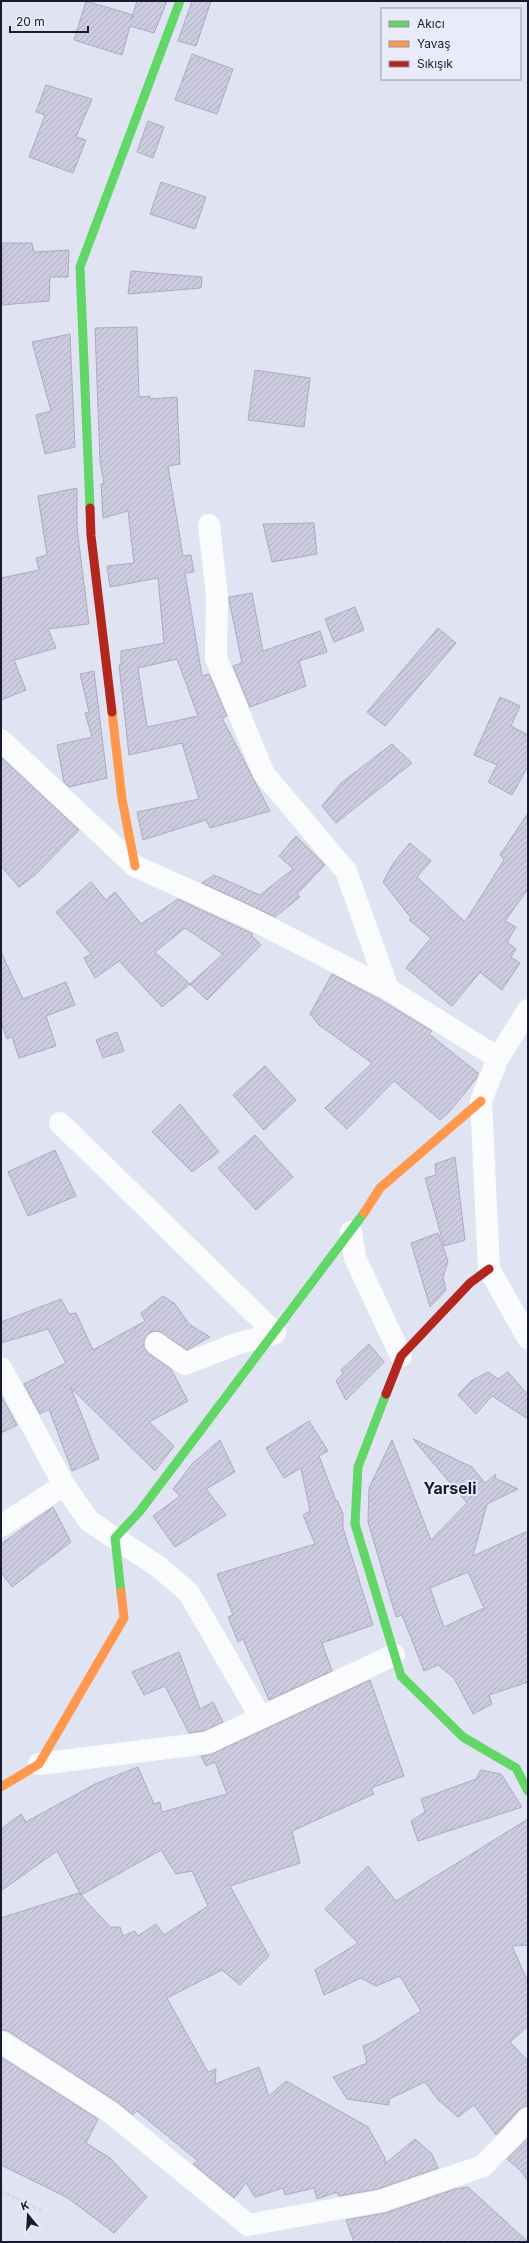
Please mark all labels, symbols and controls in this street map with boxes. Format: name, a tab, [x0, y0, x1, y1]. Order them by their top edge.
scale bar	[10, 8, 88, 34]
legend	[381, 8, 521, 80]
text: 20 m	[16, 14, 45, 29]
text: Akıcı	[417, 16, 445, 31]
text: Yavaş	[417, 36, 451, 51]
text: Sıkışık	[417, 56, 453, 71]
district label: Yarseli	[423, 1478, 477, 1498]
north arrow	[8, 2195, 48, 2235]
text: K	[19, 2198, 31, 2213]

